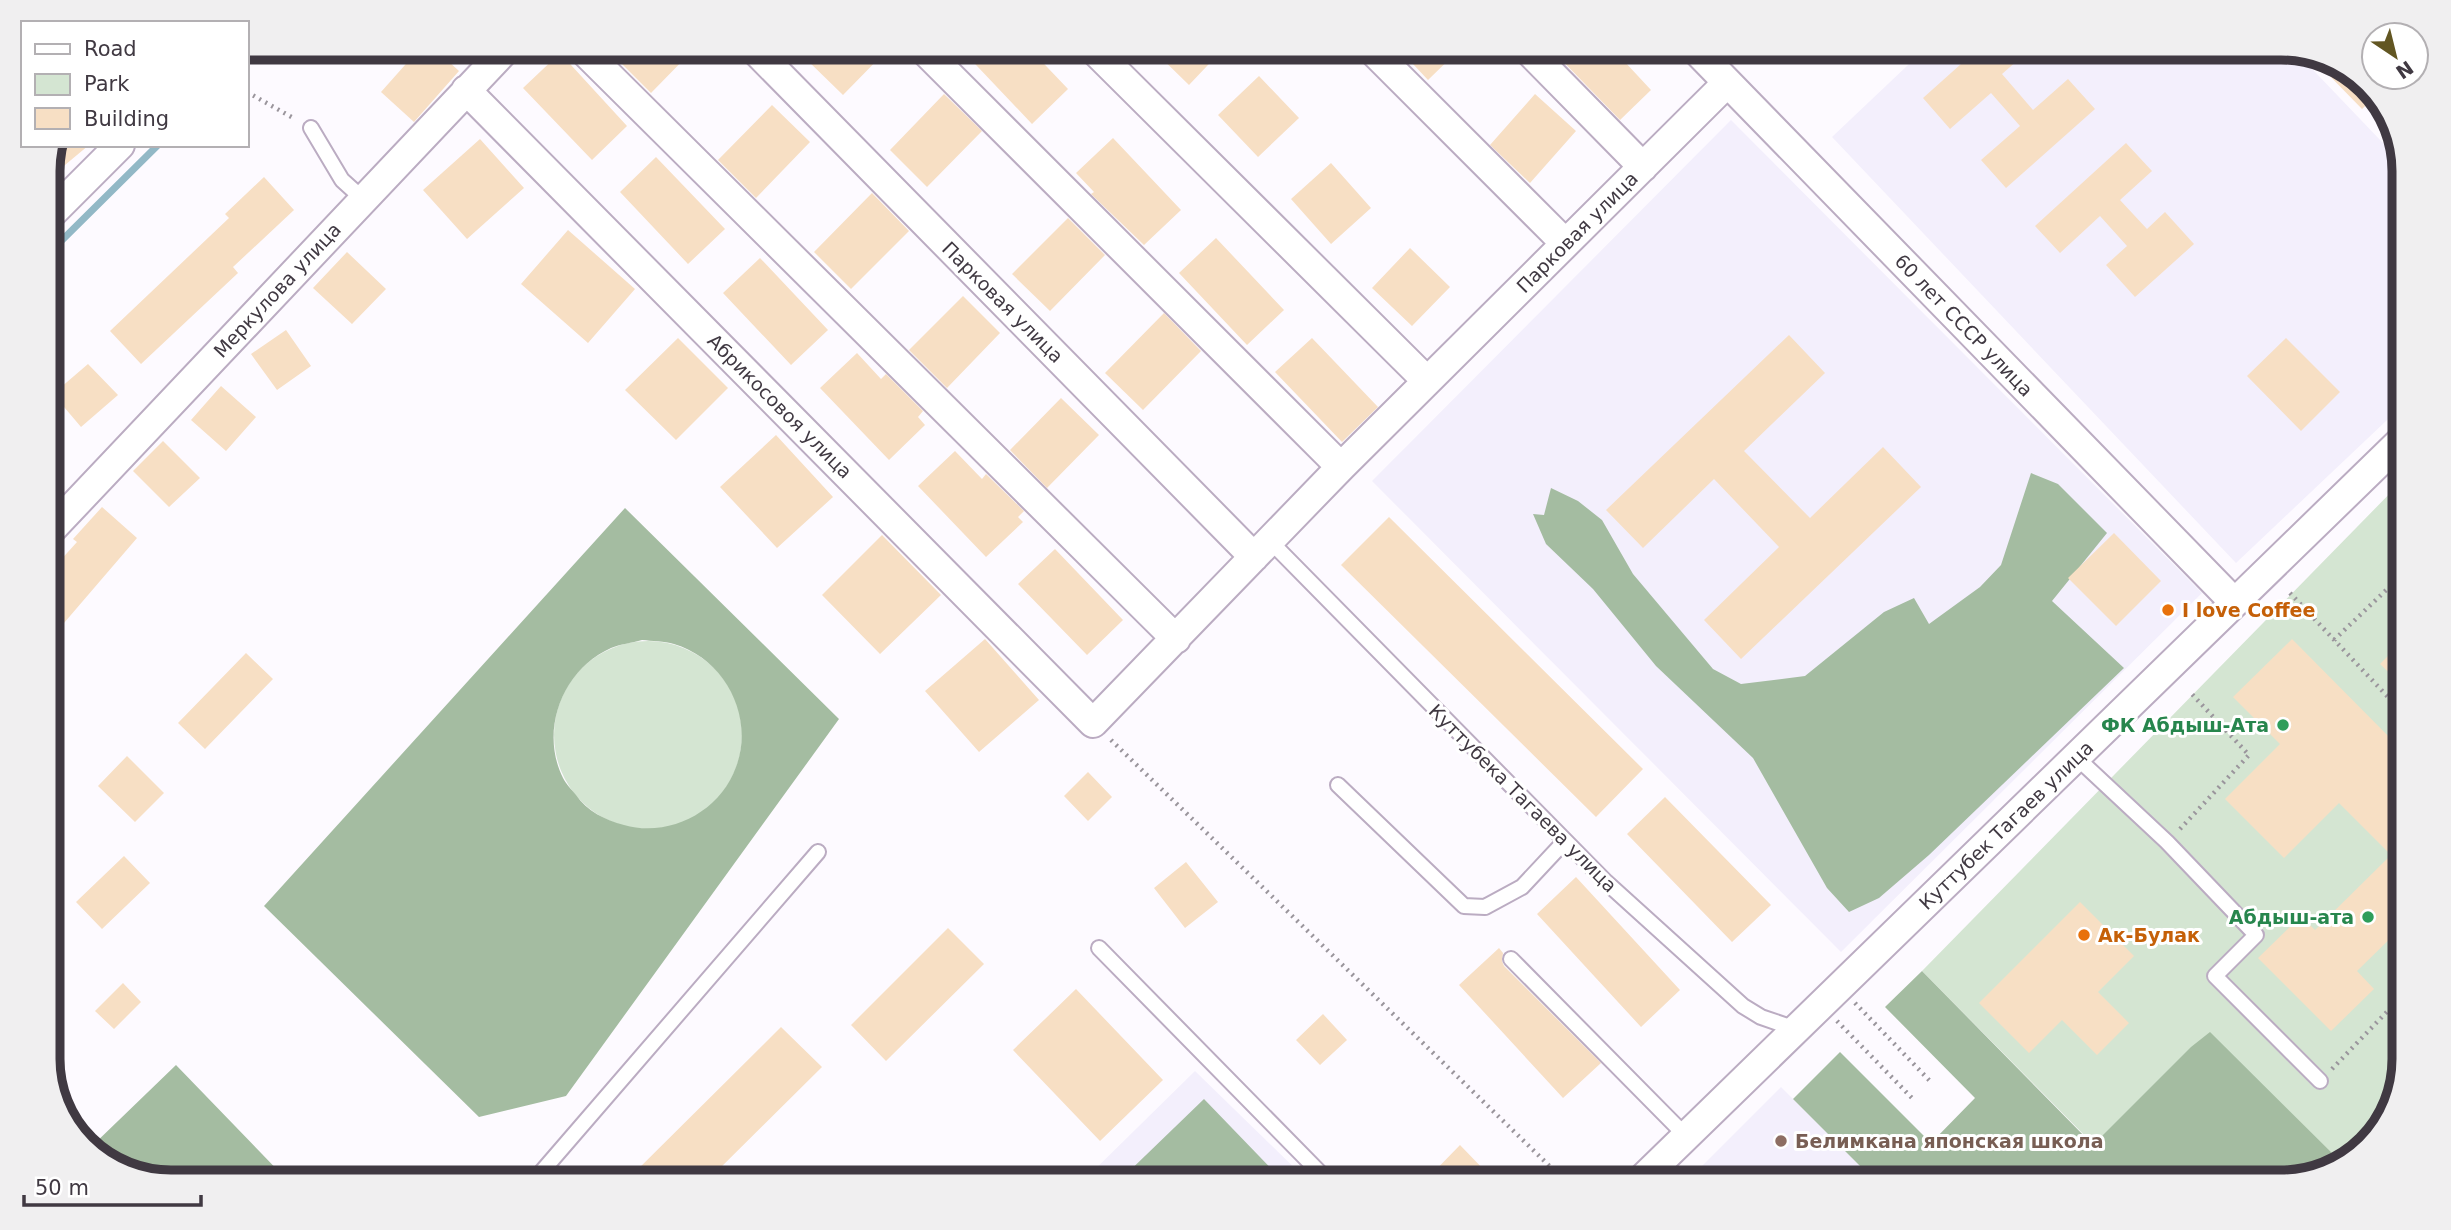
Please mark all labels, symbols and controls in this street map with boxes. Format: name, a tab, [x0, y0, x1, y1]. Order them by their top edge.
legend	[21, 21, 248, 147]
north arrow	[2360, 21, 2430, 91]
text: Road	[84, 37, 137, 61]
text: N	[2392, 56, 2418, 83]
text: Park	[84, 72, 130, 96]
text: Building	[84, 107, 169, 131]
street label: Парковая улица	[1512, 167, 1642, 297]
street label: Меркулова улица	[209, 218, 345, 362]
street label: Парковая улица	[938, 237, 1068, 367]
street label: 60 лет СССР улица	[1891, 249, 2037, 401]
street label: Абрикосовоя улица	[703, 329, 857, 483]
place label: I love Coffee	[2182, 599, 2315, 621]
marker: I love Coffee	[2160, 602, 2176, 618]
street label: Куттубека Тагаева улица	[1425, 700, 1621, 896]
place label: ФК Абдыш-Ата	[2101, 714, 2269, 736]
marker: ФК Абдыш-Ата	[2275, 717, 2291, 733]
street label: Куттубек Тагаев улица	[1914, 736, 2098, 914]
place label: Абдыш-ата	[2229, 906, 2354, 928]
marker: Абдыш-ата	[2360, 909, 2376, 925]
place label: Ак-Булак	[2098, 924, 2200, 946]
marker: Ак-Булак	[2076, 927, 2092, 943]
place label: Белимкана японская школа	[1795, 1130, 2104, 1152]
marker: Белимкана японская школа	[1773, 1133, 1789, 1149]
scale bar	[24, 1164, 201, 1208]
text: 50 m	[35, 1176, 89, 1200]

